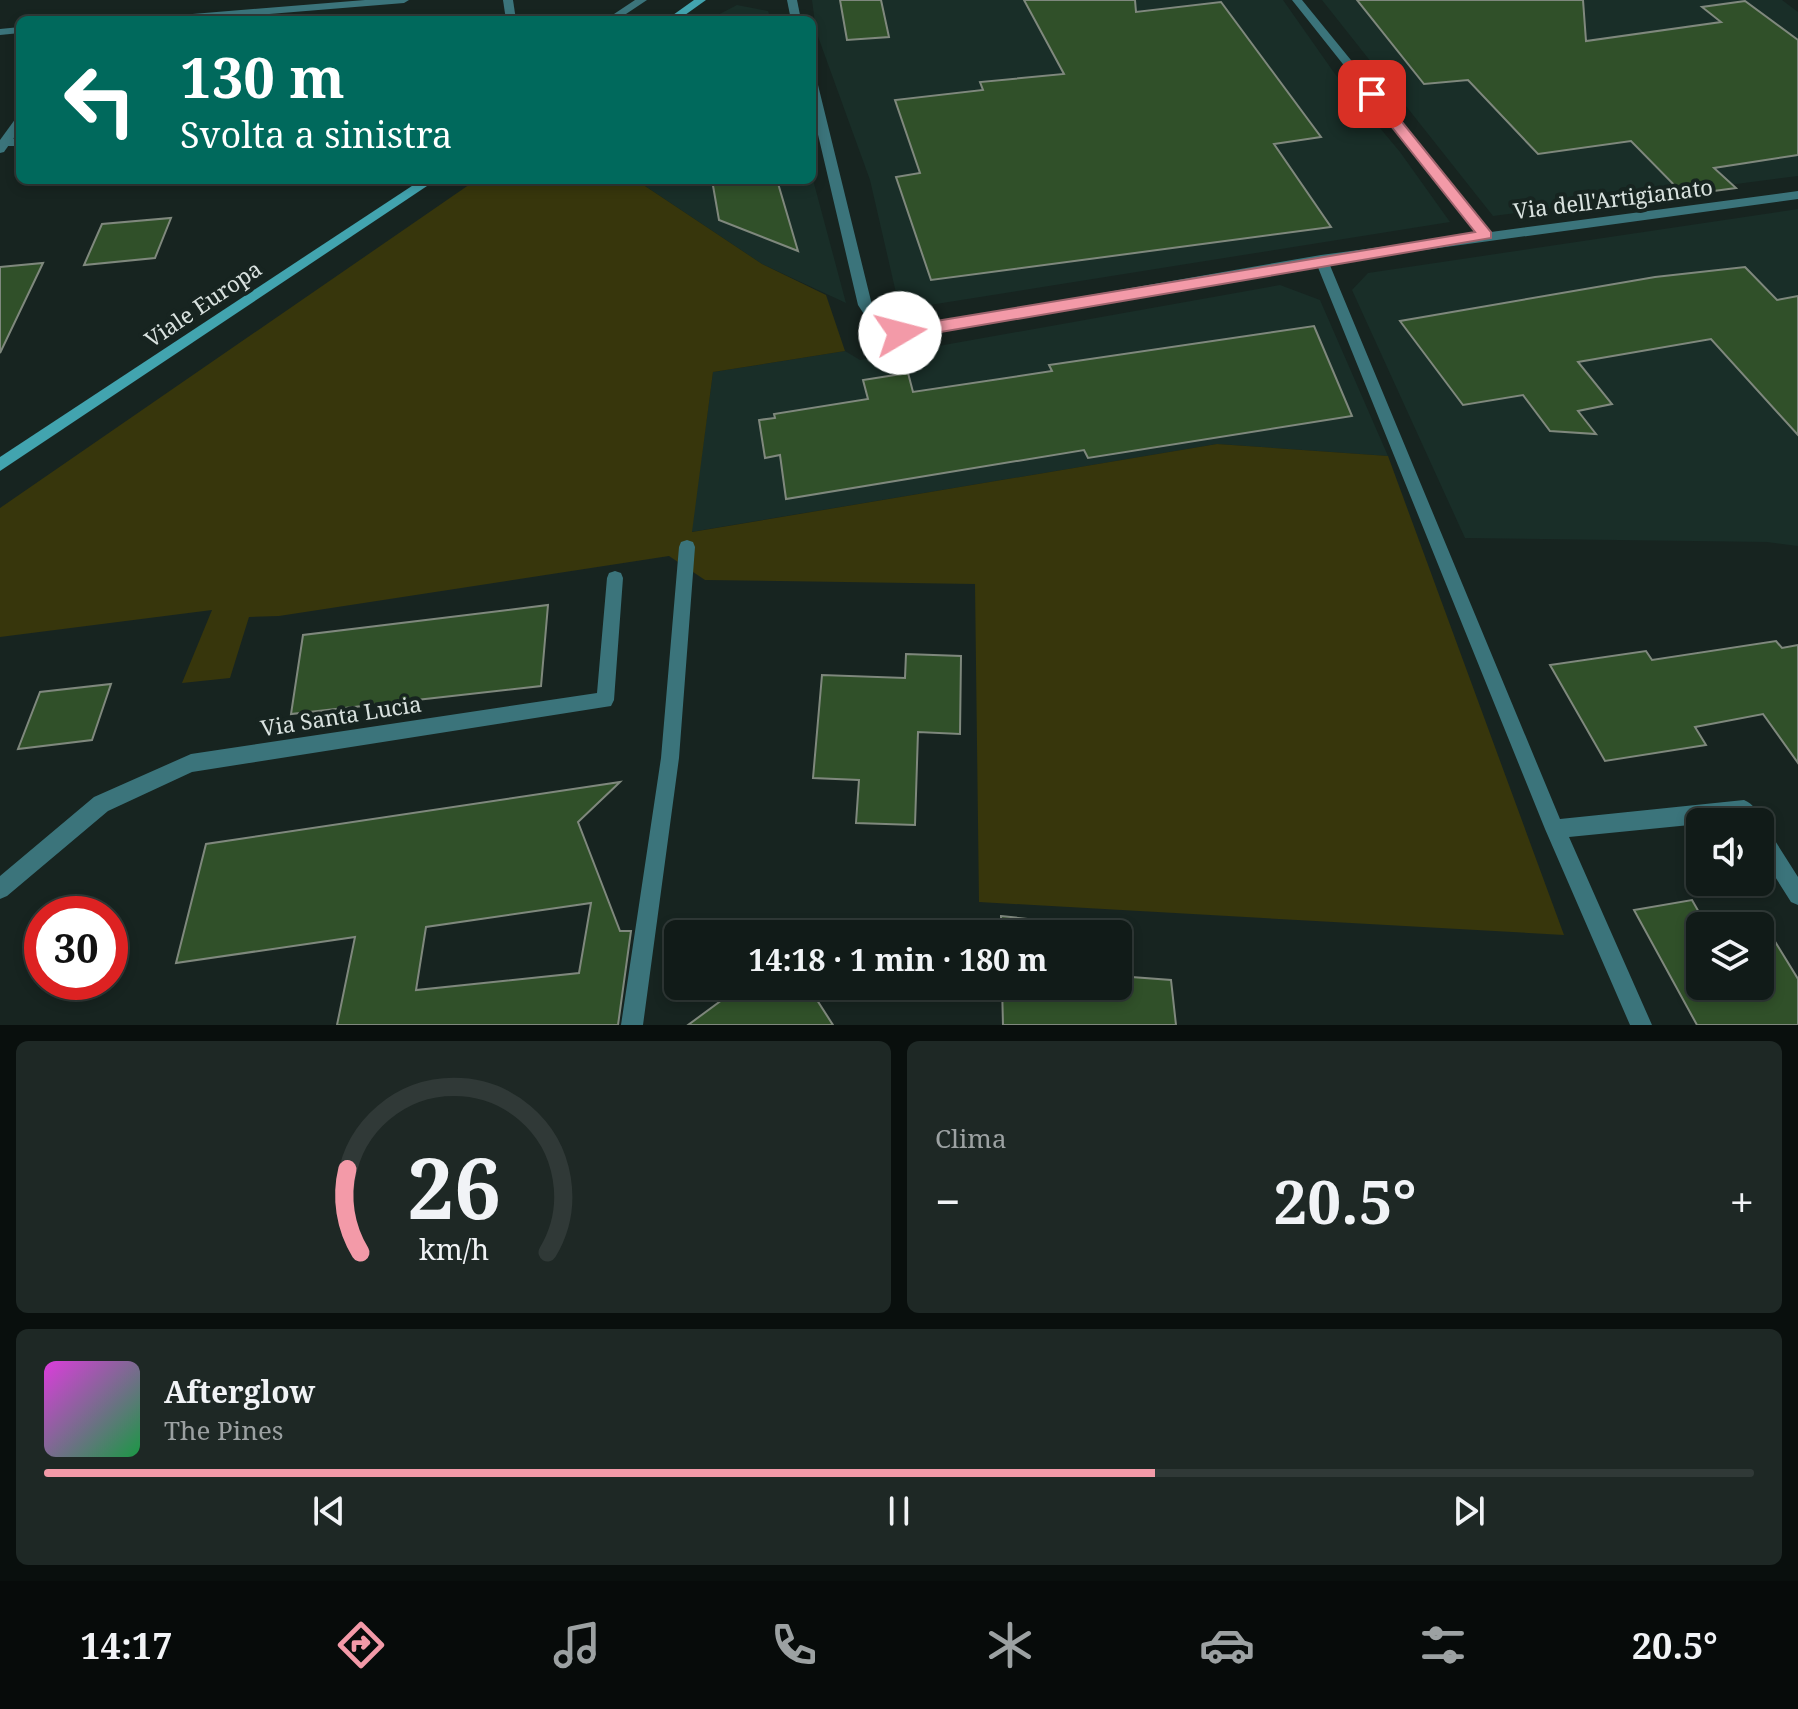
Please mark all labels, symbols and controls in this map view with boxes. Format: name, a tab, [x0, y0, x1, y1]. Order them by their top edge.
text: 130 m	[180, 38, 345, 114]
icon: left	[48, 48, 152, 152]
pin	[1338, 60, 1406, 128]
icon: arrive	[1350, 72, 1394, 116]
text: Svolta a sinistra	[180, 110, 452, 159]
street label: Via dell'Artigianato	[1511, 171, 1714, 225]
street label: Viale Europa	[138, 253, 267, 353]
position arrow	[858, 291, 942, 375]
street label: Via Santa Lucia	[258, 688, 423, 743]
map controls	[1686, 808, 1774, 1000]
button: sound	[1686, 808, 1774, 896]
speed limit sign: 30	[24, 896, 128, 1000]
button: layers	[1686, 912, 1774, 1000]
text: 14:18 · 1 min · 180 m	[749, 939, 1047, 980]
text: Clima	[935, 1120, 1007, 1156]
text: 26	[406, 1130, 501, 1243]
text: 20.5°	[1273, 1160, 1417, 1242]
text: −	[935, 1171, 960, 1231]
text: +	[1729, 1171, 1754, 1231]
text: km/h	[418, 1229, 489, 1268]
text: Afterglow	[164, 1371, 315, 1412]
text: The Pines	[164, 1412, 284, 1448]
icon: previous	[307, 1489, 351, 1533]
icon: pause	[877, 1489, 921, 1533]
icon: next	[1447, 1489, 1491, 1533]
icon: directions	[333, 1617, 389, 1673]
icon: music	[549, 1617, 605, 1673]
icon: phone	[766, 1617, 822, 1673]
icon: climate	[982, 1617, 1038, 1673]
icon: car	[1199, 1617, 1255, 1673]
icon: filters	[1415, 1617, 1471, 1673]
text: 14:17	[80, 1621, 173, 1670]
text: 20.5°	[1632, 1621, 1718, 1670]

